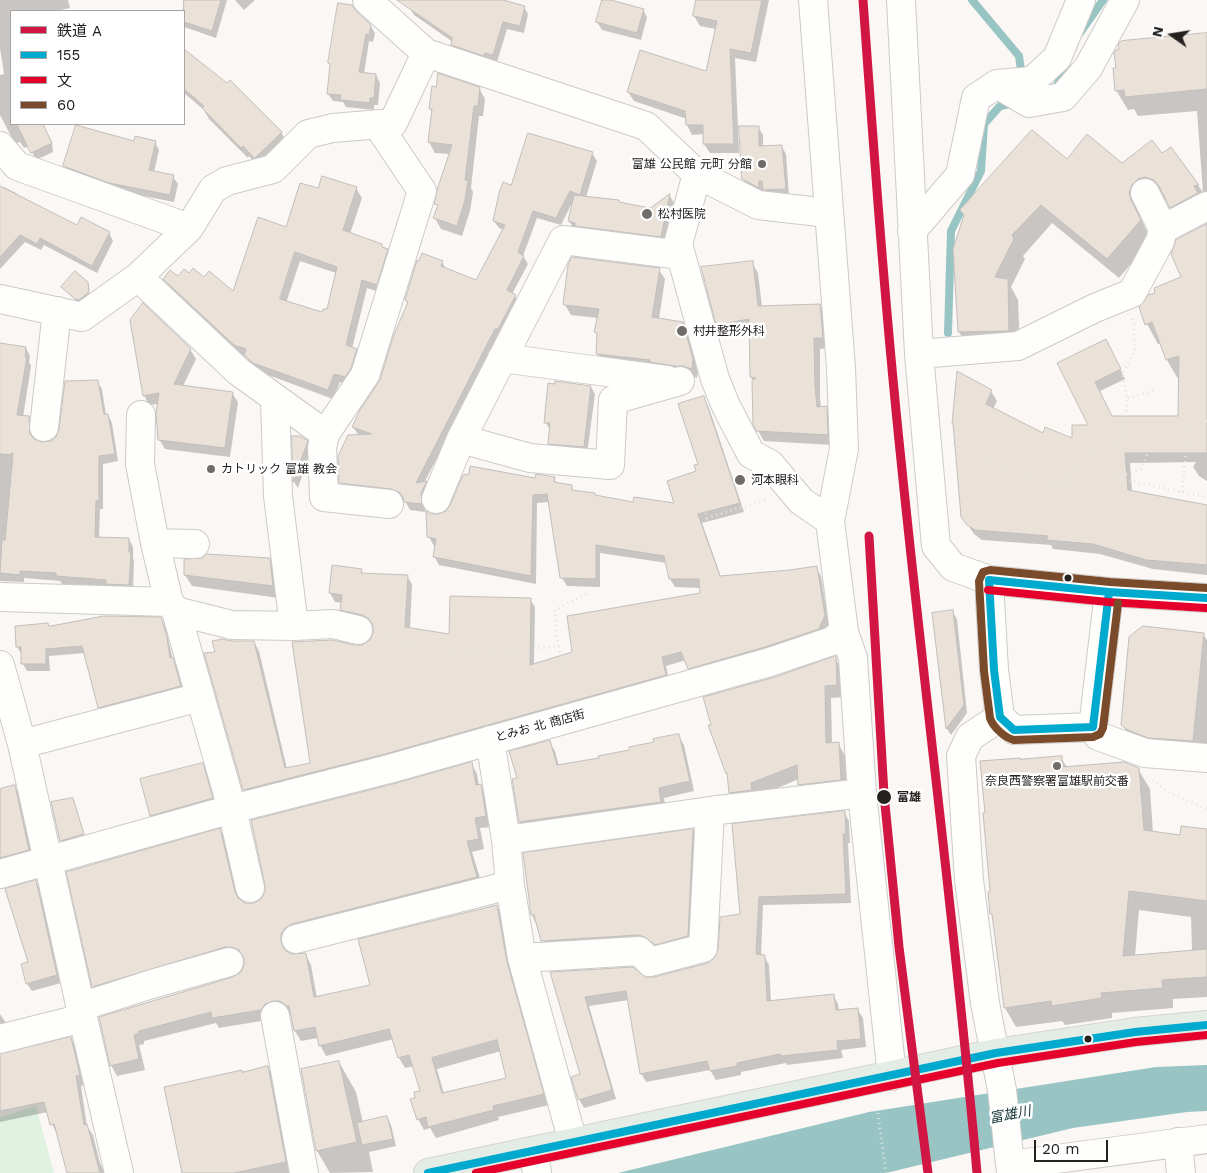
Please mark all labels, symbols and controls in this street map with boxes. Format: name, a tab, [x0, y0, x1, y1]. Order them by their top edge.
legend	[10, 10, 185, 125]
north arrow	[1147, 10, 1197, 60]
text: 鉄道 A	[57, 22, 102, 40]
text: N	[1148, 25, 1166, 38]
text: 155	[57, 46, 80, 64]
text: 文	[57, 72, 72, 90]
text: 60	[57, 96, 75, 114]
place label: 富雄 公民館 元町 分館	[632, 157, 752, 171]
marker: 富雄 公民館 元町 分館	[756, 158, 768, 170]
marker: 松村医院	[640, 207, 654, 221]
place label: 松村医院	[658, 207, 706, 221]
marker: 村井整形外科	[675, 324, 689, 338]
place label: 村井整形外科	[693, 324, 765, 338]
place label: カトリック 富雄 教会	[221, 462, 337, 476]
marker: カトリック 富雄 教会	[205, 463, 217, 475]
marker: 河本眼科	[733, 473, 747, 487]
place label: 河本眼科	[751, 473, 799, 487]
unlabelled marker	[1063, 573, 1073, 583]
street label: とみお 北 商店街	[494, 707, 586, 745]
marker: 奈良西警察署富雄駅前交番	[1051, 760, 1063, 772]
place label: 奈良西警察署富雄駅前交番	[985, 774, 1129, 788]
marker: 富雄	[875, 788, 893, 806]
place label: 富雄	[897, 790, 921, 804]
unlabelled marker	[1083, 1034, 1093, 1044]
water label: 富雄川	[988, 1103, 1032, 1127]
scale bar	[1037, 1130, 1111, 1162]
text: 20 m	[1042, 1140, 1080, 1158]

